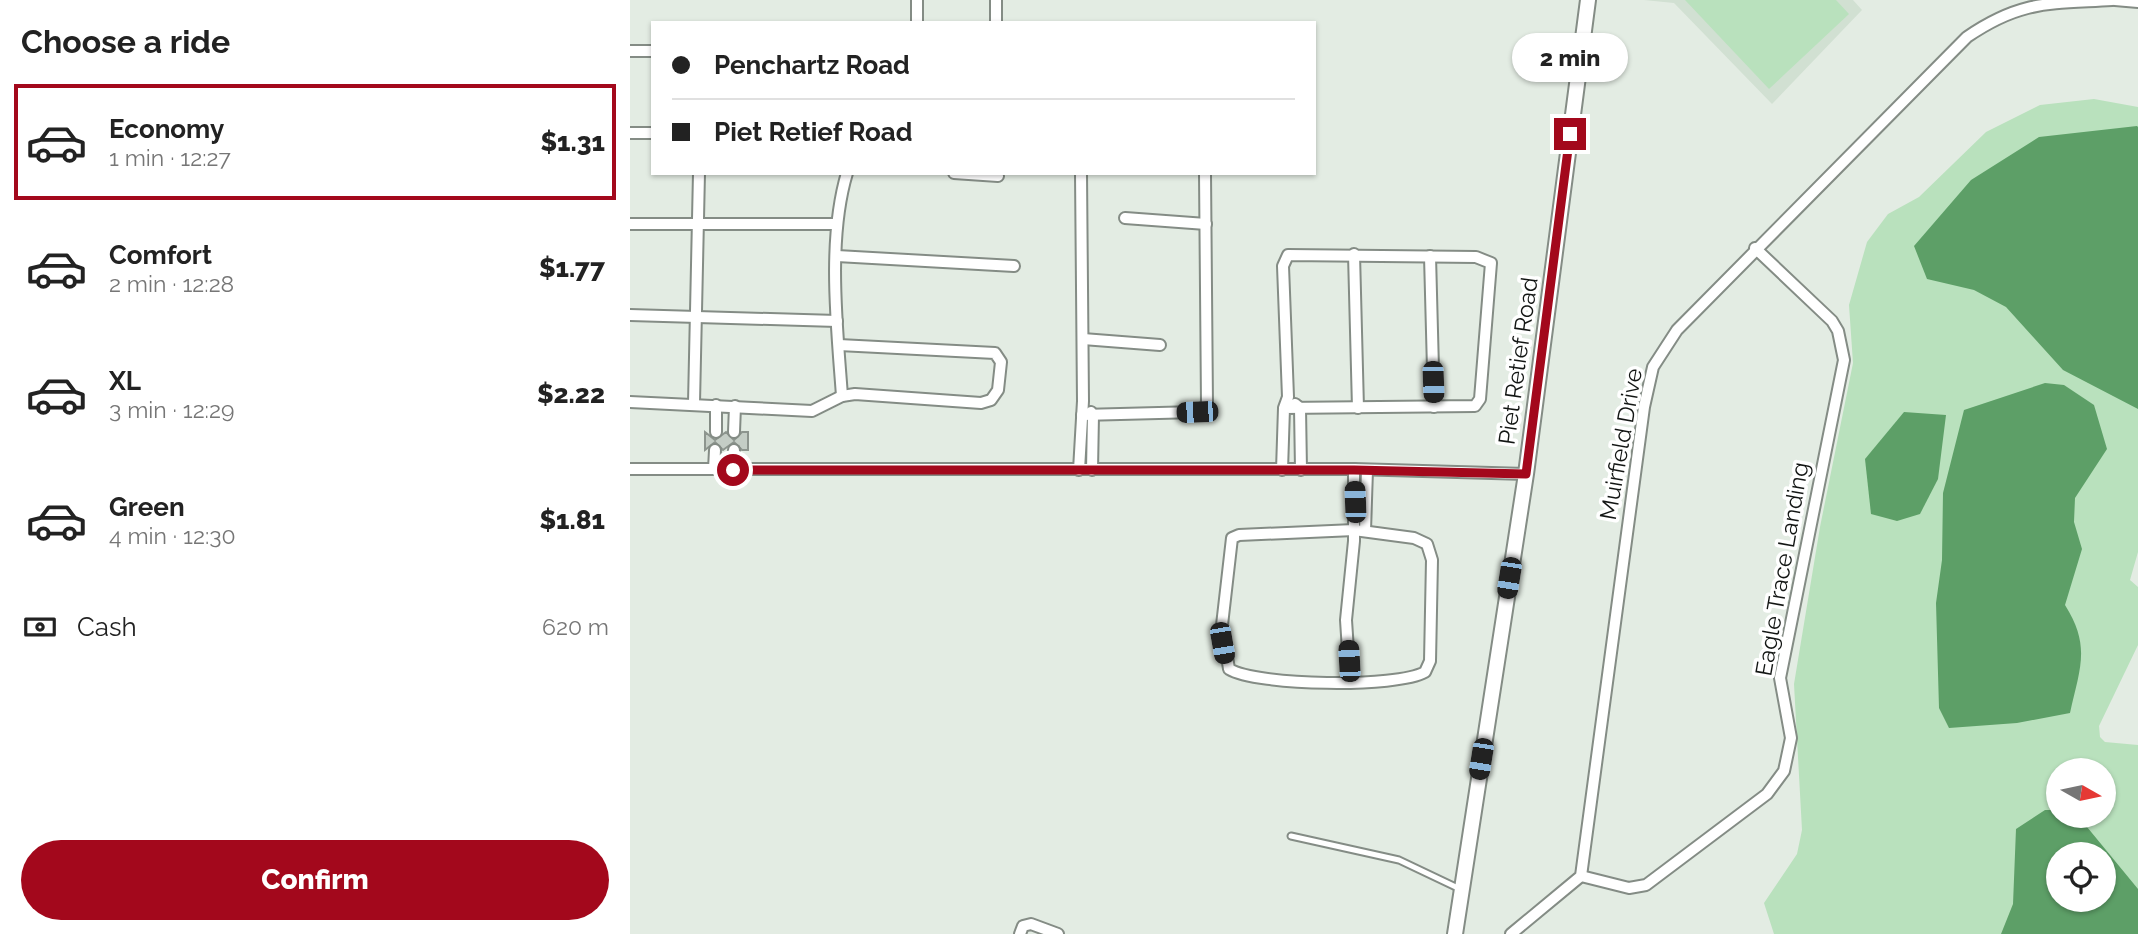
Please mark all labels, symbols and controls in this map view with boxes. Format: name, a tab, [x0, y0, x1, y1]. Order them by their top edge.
text: Choose a ride	[21, 23, 230, 60]
callout: 2 min	[1512, 32, 1628, 82]
text: 2 min	[1540, 44, 1600, 71]
text: Penchartz Road	[714, 50, 910, 80]
icon: car	[25, 111, 88, 174]
text: Economy	[109, 114, 224, 144]
text: Piet Retief Road	[714, 117, 912, 147]
route end	[1554, 118, 1586, 150]
text: $1.31	[540, 127, 605, 157]
text: 1 min · 12:27	[109, 144, 231, 171]
icon: car	[25, 237, 88, 300]
text: Comfort	[109, 240, 212, 270]
text: $1.77	[539, 253, 605, 283]
text: 2 min · 12:28	[109, 270, 234, 297]
street label: Piet Retief Road	[1492, 276, 1543, 446]
car	[1422, 361, 1445, 403]
icon: car	[25, 363, 88, 426]
text: XL	[109, 366, 141, 396]
street label: Muirfield Drive	[1594, 366, 1647, 522]
text: $2.22	[537, 379, 605, 409]
text: 3 min · 12:29	[109, 396, 234, 423]
car	[1176, 401, 1219, 423]
route start	[717, 454, 749, 486]
street label: Eagle Trace Landing	[1749, 460, 1814, 678]
car	[1344, 481, 1367, 523]
icon: car	[25, 489, 88, 552]
text: Green	[109, 492, 185, 522]
text: $1.81	[539, 505, 605, 535]
text: 4 min · 12:30	[109, 522, 236, 549]
car	[1496, 556, 1523, 600]
icon: cash	[21, 608, 59, 646]
text: Cash	[77, 612, 137, 642]
text: 620 m	[542, 613, 609, 640]
car	[1209, 620, 1236, 666]
car	[1338, 639, 1361, 683]
car	[1468, 737, 1495, 781]
north arrow	[2046, 758, 2116, 828]
map controls	[2046, 758, 2116, 912]
button: Confirm	[21, 840, 609, 920]
button: locate	[2046, 842, 2116, 912]

